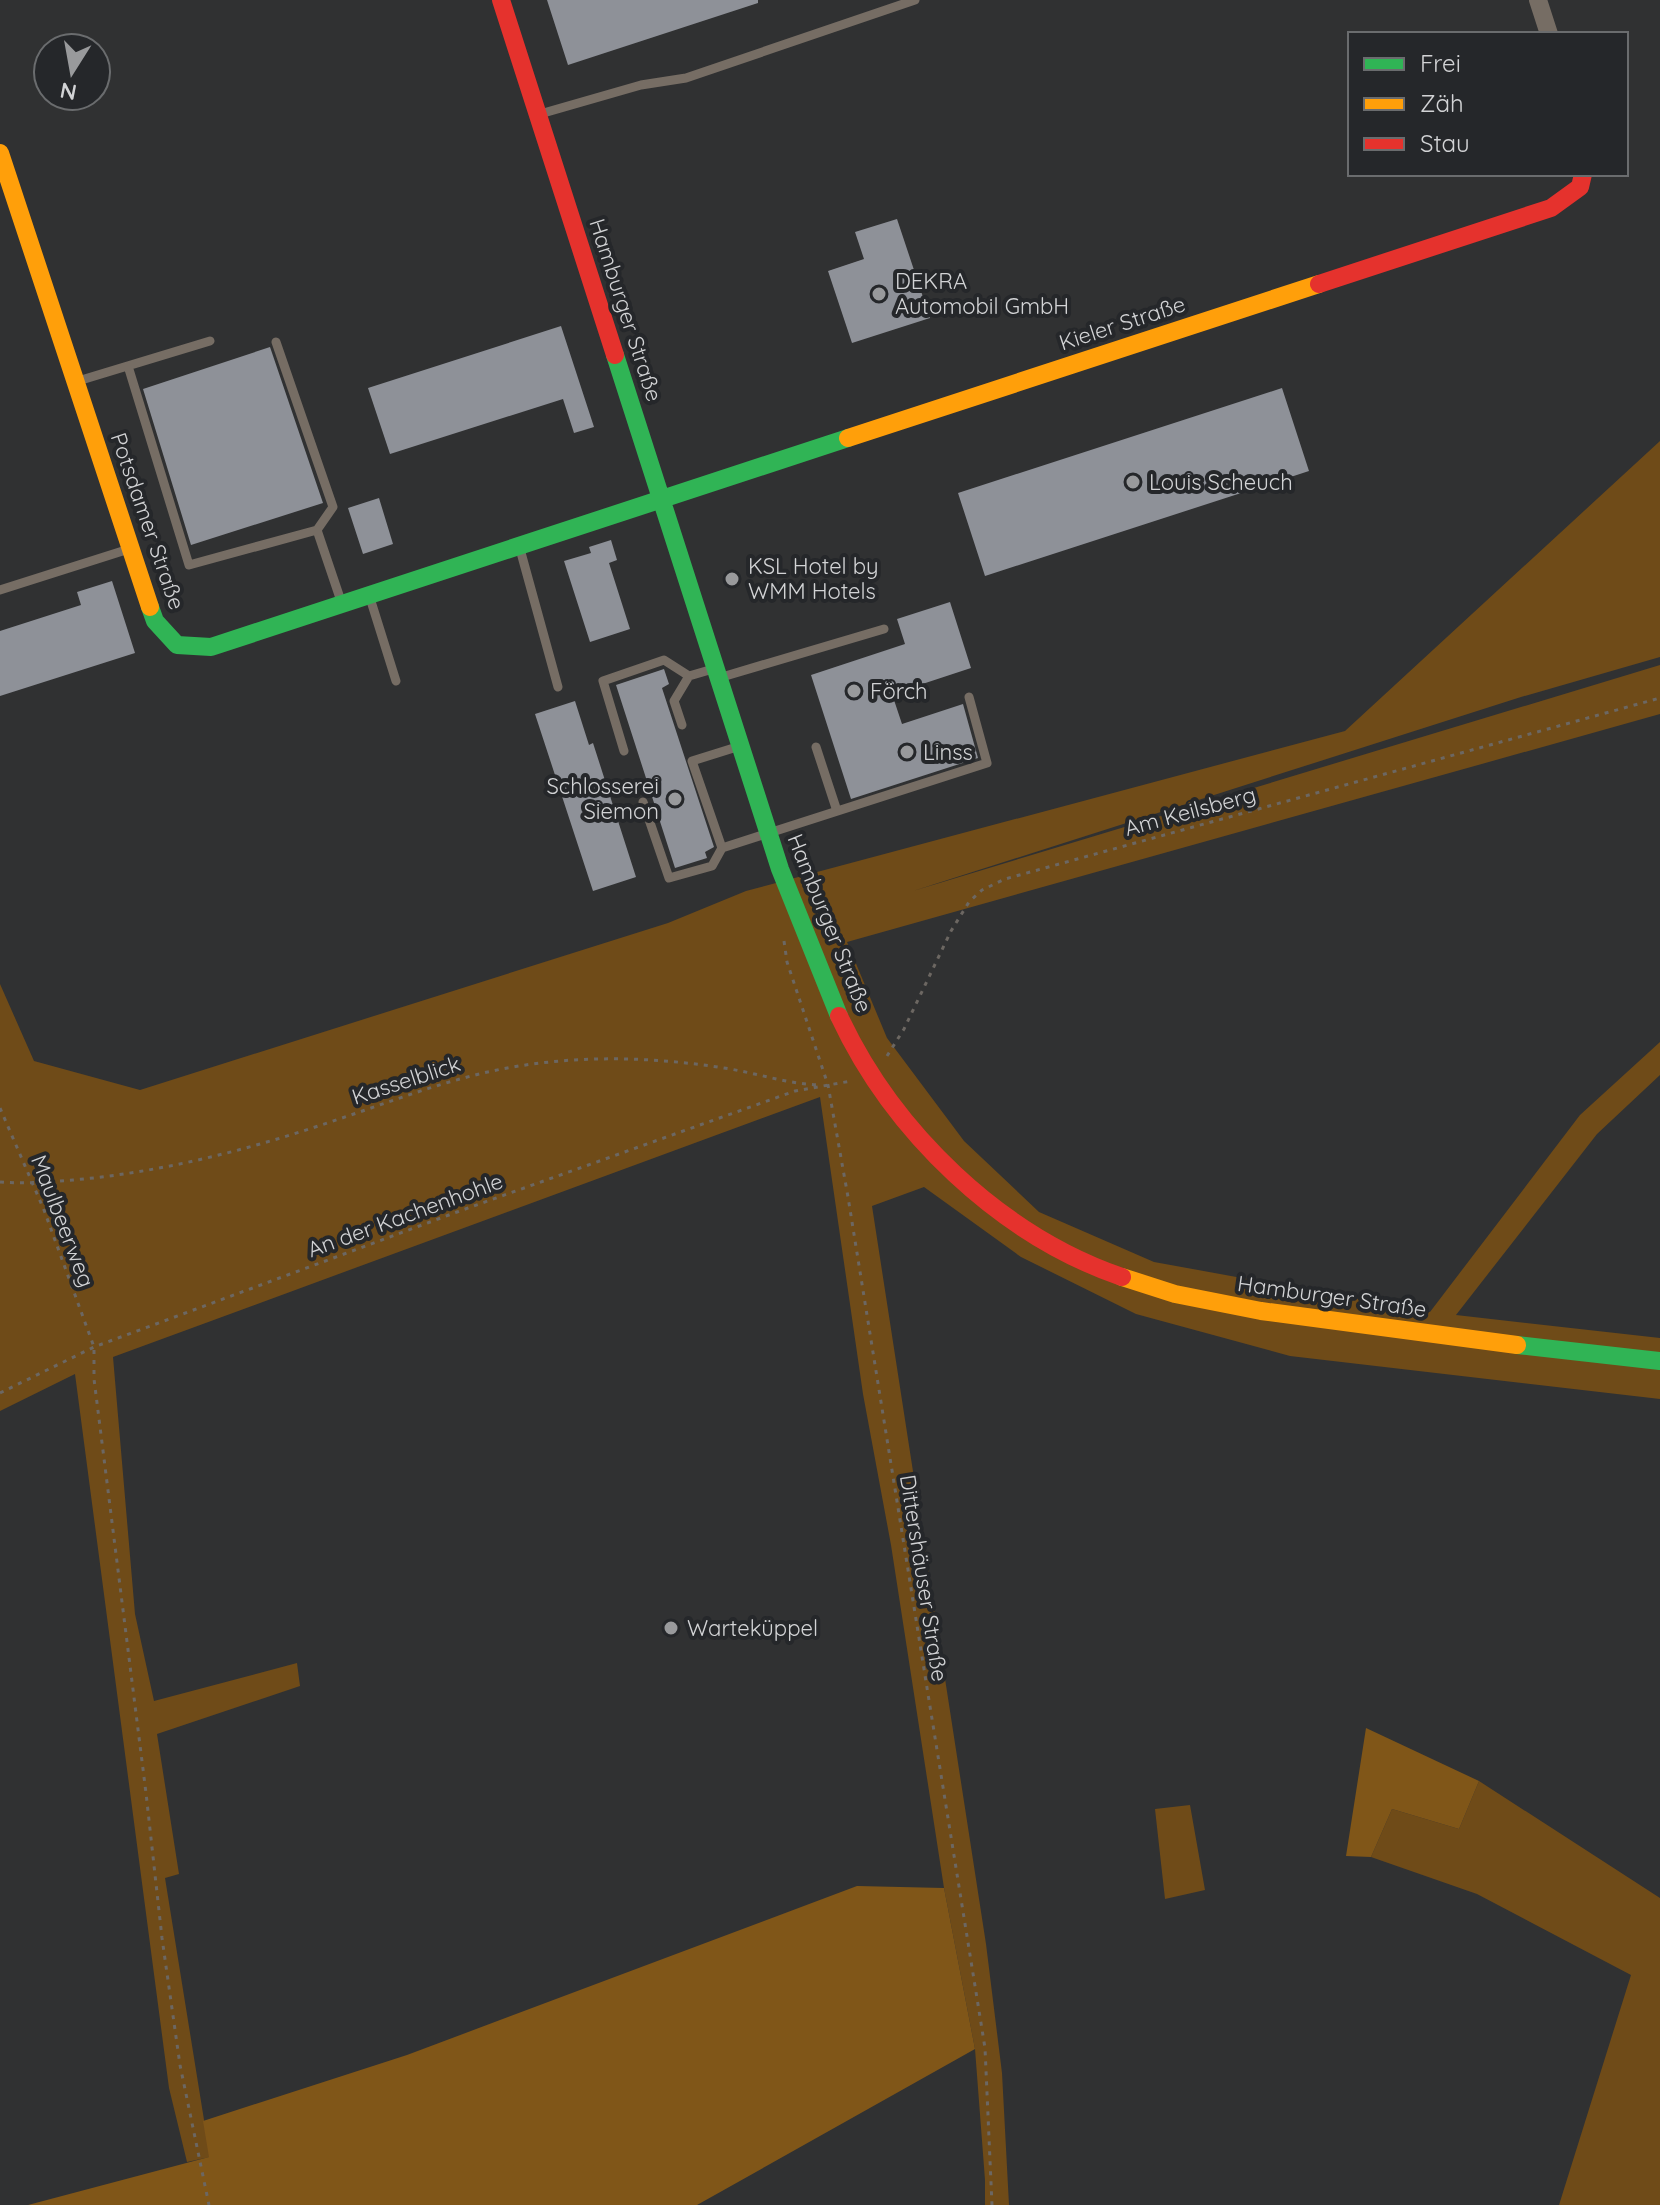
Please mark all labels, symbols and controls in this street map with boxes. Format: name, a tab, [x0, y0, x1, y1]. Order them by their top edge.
north arrow	[32, 32, 112, 112]
legend	[1348, 32, 1628, 176]
text: Frei	[1420, 48, 1461, 78]
text: N	[58, 76, 79, 107]
text: Zäh	[1420, 88, 1464, 118]
text: Stau	[1420, 128, 1470, 158]
street label: Hamburger Straße	[583, 215, 669, 405]
place label: DEKRA Automobil GmbH	[895, 267, 1069, 320]
marker: DEKRA Automobil GmbH	[870, 285, 888, 303]
street label: Kieler Straße	[1055, 289, 1189, 357]
street label: Potsdamer Straße	[105, 429, 191, 613]
place label: Louis Scheuch	[1149, 468, 1293, 496]
marker: Louis Scheuch	[1124, 473, 1142, 491]
place label: KSL Hotel by WMM Hotels	[748, 552, 879, 605]
marker: KSL Hotel by WMM Hotels	[723, 570, 741, 588]
place label: Förch	[870, 677, 928, 705]
marker: Förch	[845, 682, 863, 700]
place label: Linss	[923, 738, 973, 766]
marker: Linss	[898, 743, 916, 761]
place label: Schlosserei Siemon	[546, 772, 659, 825]
street label: Am Keilsberg	[1121, 780, 1259, 842]
marker: Schlosserei Siemon	[666, 790, 684, 808]
street label: Hamburger Straße	[781, 829, 879, 1017]
street label: Kasselblick	[348, 1049, 464, 1111]
street label: Maulbeerweg	[25, 1151, 101, 1291]
street label: An der Kachenhohle	[303, 1167, 507, 1263]
street label: Hamburger Straße	[1236, 1269, 1428, 1323]
street label: Dittershäuser Straße	[894, 1473, 954, 1683]
place label: Warteküppel	[687, 1614, 818, 1642]
marker: Warteküppel	[662, 1619, 680, 1637]

